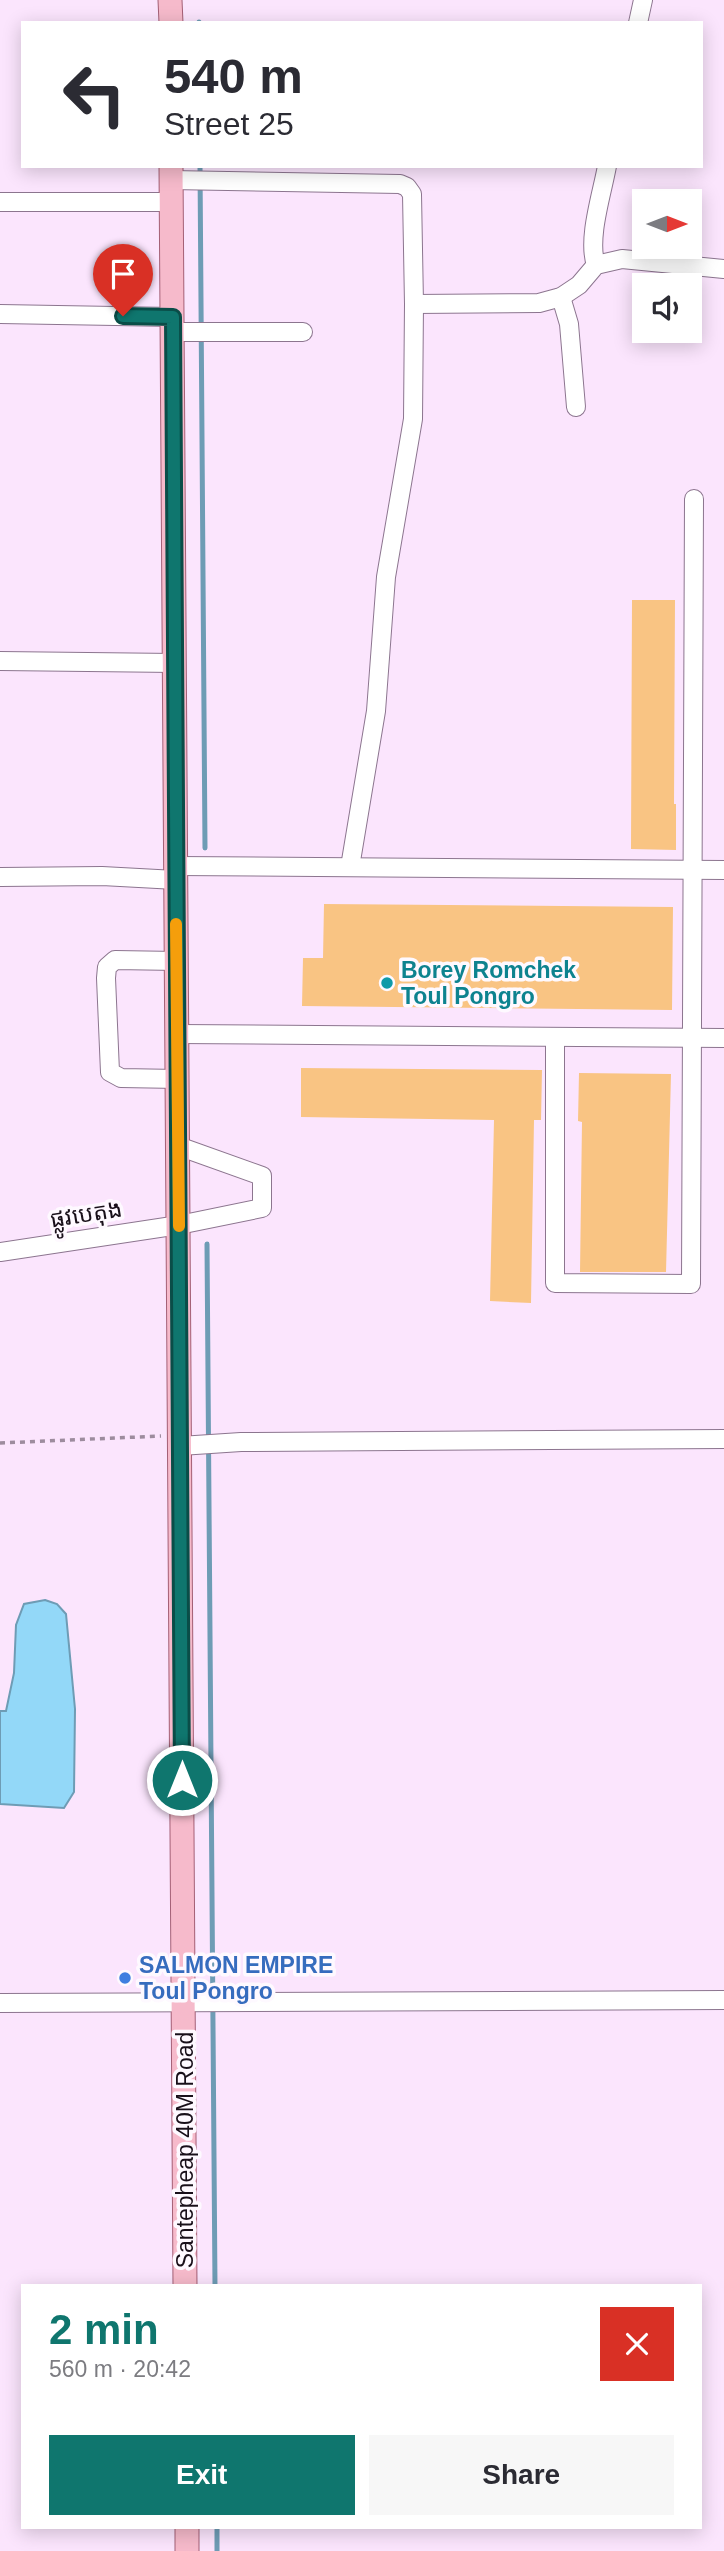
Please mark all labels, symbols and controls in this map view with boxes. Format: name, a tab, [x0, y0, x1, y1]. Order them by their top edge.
icon: left	[49, 49, 140, 140]
text: 540 m	[164, 49, 303, 103]
text: Street 25	[164, 106, 294, 142]
north arrow	[632, 189, 702, 259]
map controls	[632, 189, 702, 343]
pin	[93, 244, 153, 316]
icon: arrive	[104, 255, 142, 293]
button: sound	[632, 273, 702, 343]
place label: Borey Romchek Toul Pongro	[401, 957, 576, 1009]
marker: Borey Romchek Toul Pongro	[379, 975, 395, 991]
street label: ផ្លូវបេតុង	[48, 1195, 125, 1241]
position arrow	[145, 1743, 219, 1817]
place label: SALMON EMPIRE Toul Pongro	[139, 1952, 333, 2004]
marker: SALMON EMPIRE Toul Pongro	[117, 1970, 133, 1986]
street label: Santepheap 40M Road	[172, 2032, 198, 2268]
text: 2 min	[49, 2306, 159, 2353]
button: close	[600, 2307, 674, 2381]
text: 560 m · 20:42	[49, 2356, 191, 2382]
button: Exit	[49, 2435, 355, 2515]
button: Share	[369, 2435, 674, 2515]

